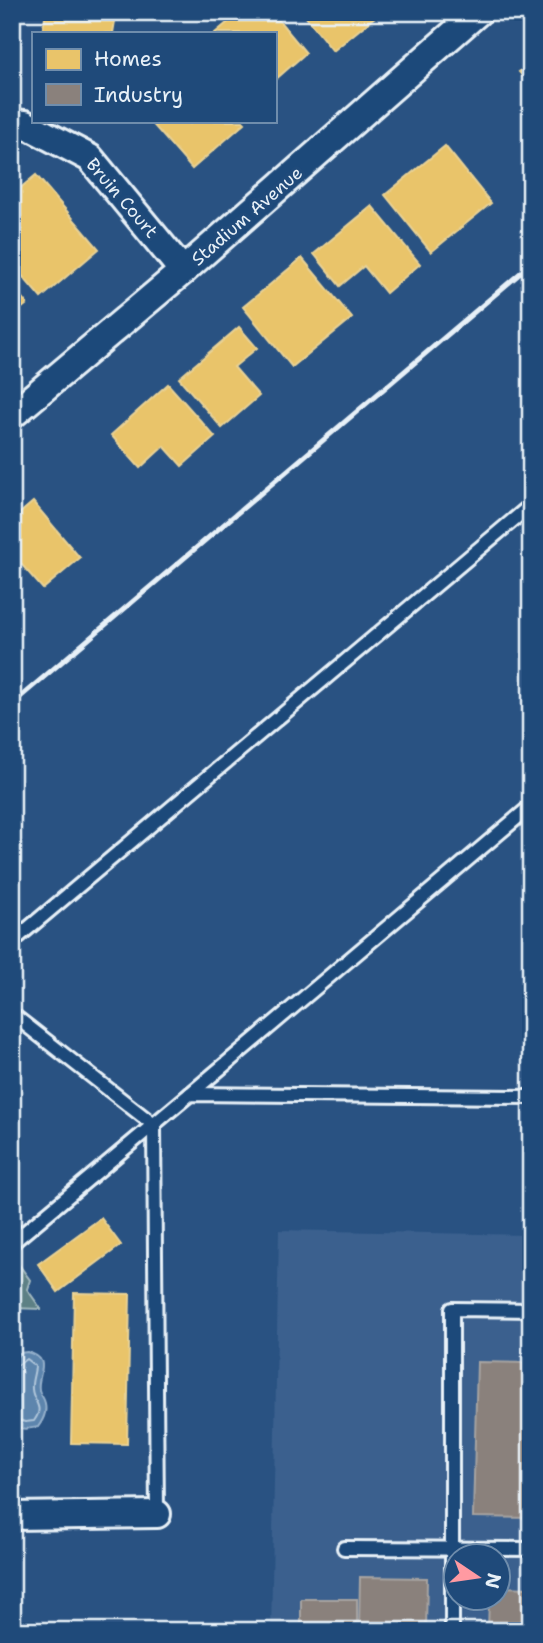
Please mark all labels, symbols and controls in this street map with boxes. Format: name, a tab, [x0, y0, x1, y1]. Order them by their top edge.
legend	[32, 32, 276, 122]
text: Homes	[94, 45, 162, 73]
text: Industry	[94, 81, 183, 109]
street label: Bruin Court	[81, 153, 163, 243]
street label: Stadium Avenue	[186, 161, 308, 271]
north arrow	[442, 1542, 512, 1612]
text: N	[479, 1571, 507, 1591]

